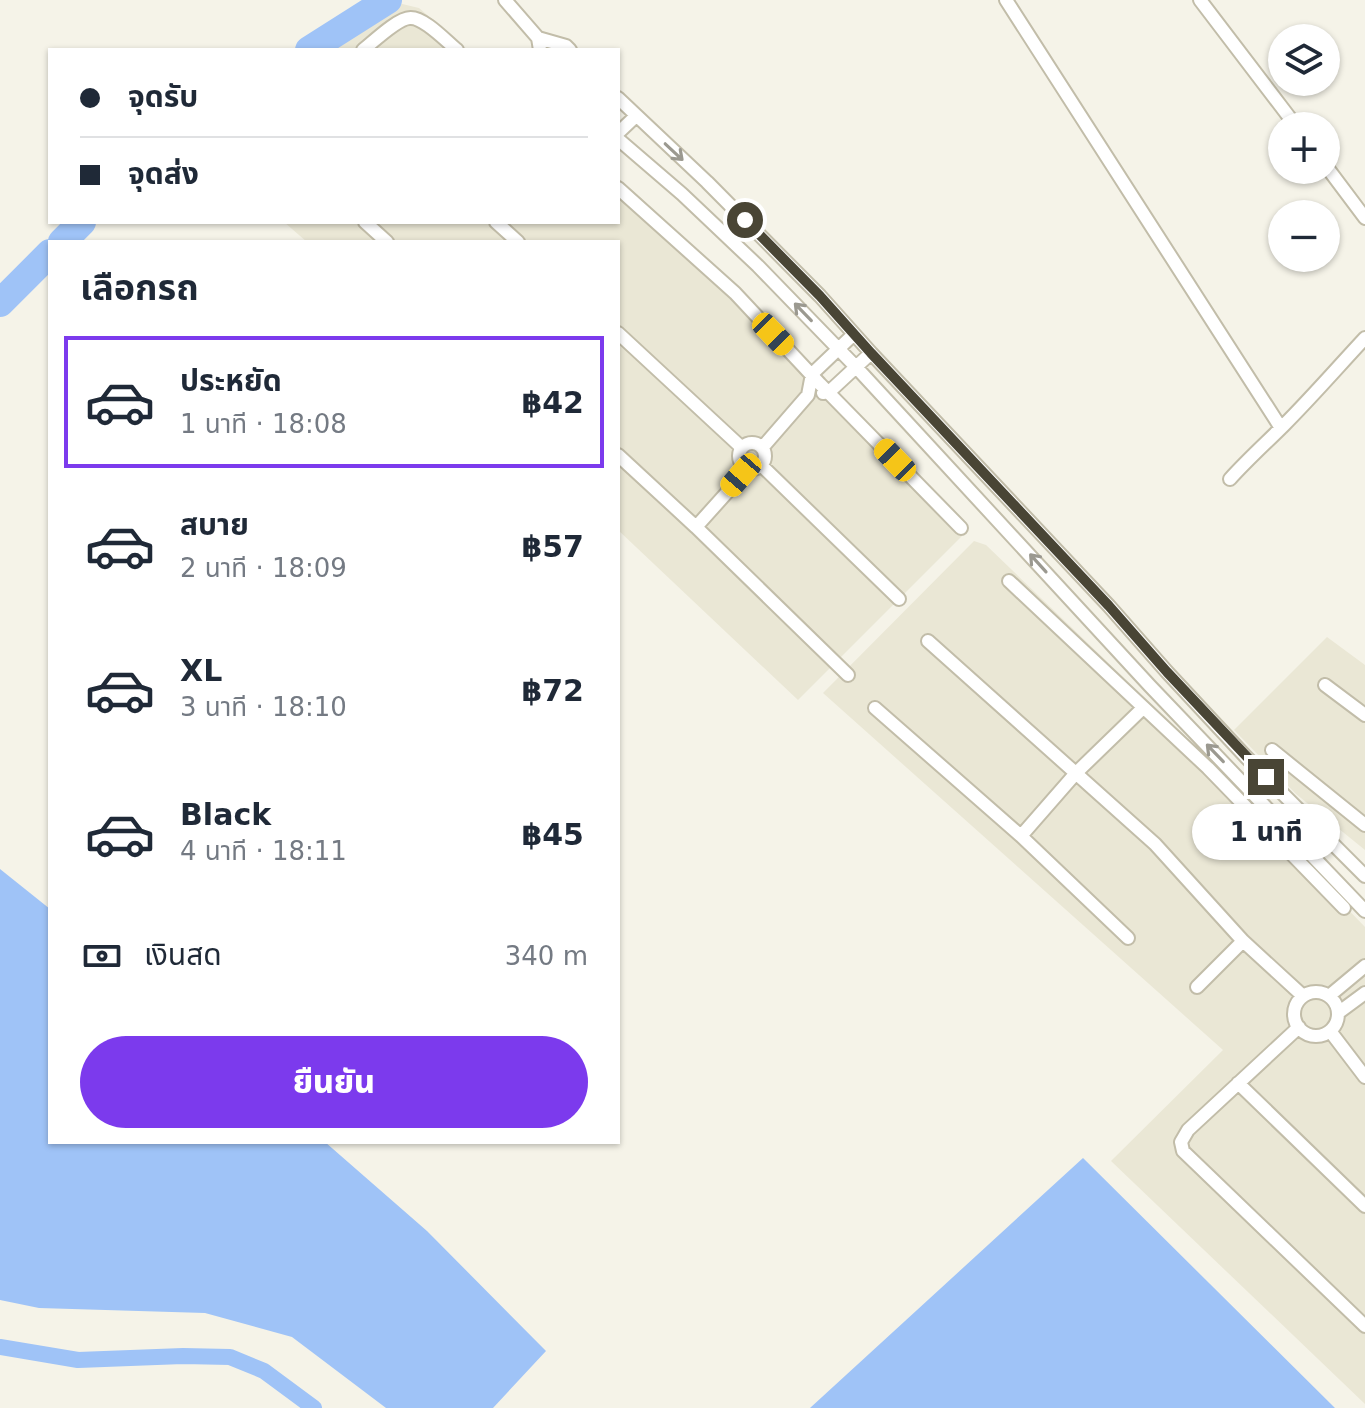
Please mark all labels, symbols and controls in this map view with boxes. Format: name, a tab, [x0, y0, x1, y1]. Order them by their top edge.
map controls	[1268, 24, 1340, 272]
button: layers	[1268, 24, 1340, 96]
text: จุดรับ	[128, 79, 198, 114]
button: +	[1268, 112, 1340, 184]
one-way arrow	[664, 142, 684, 160]
text: จุดส่ง	[128, 156, 199, 191]
button: −	[1268, 200, 1340, 272]
route start	[727, 202, 763, 238]
text: เลือกรถ	[80, 267, 199, 308]
one-way arrow	[793, 302, 812, 322]
car	[748, 308, 798, 360]
text: ประหยัด	[180, 363, 282, 398]
icon: car	[84, 366, 156, 438]
text: ฿42	[521, 385, 584, 420]
text: 1 นาที · 18:08	[180, 409, 347, 439]
car	[870, 434, 920, 486]
car	[716, 449, 766, 501]
text: สบาย	[180, 507, 249, 542]
icon: car	[84, 510, 156, 582]
text: ฿57	[521, 529, 584, 564]
text: 2 นาที · 18:09	[180, 553, 347, 583]
one-way arrow	[1028, 553, 1047, 573]
text: XL	[180, 653, 222, 688]
icon: car	[84, 654, 156, 726]
text: ฿72	[521, 673, 584, 708]
text: 3 นาที · 18:10	[180, 692, 347, 722]
one-way arrow	[1205, 743, 1224, 763]
route end	[1248, 759, 1284, 795]
text: Black	[180, 797, 271, 832]
icon: car	[84, 798, 156, 870]
callout: 1 นาที	[1192, 805, 1340, 861]
text: ฿45	[521, 817, 584, 852]
text: 1 นาที	[1230, 817, 1302, 847]
text: 4 นาที · 18:11	[180, 836, 347, 866]
icon: cash	[80, 934, 124, 978]
text: เงินสด	[144, 937, 222, 972]
text: 340 m	[505, 941, 588, 971]
button: ยืนยัน	[80, 1036, 588, 1128]

